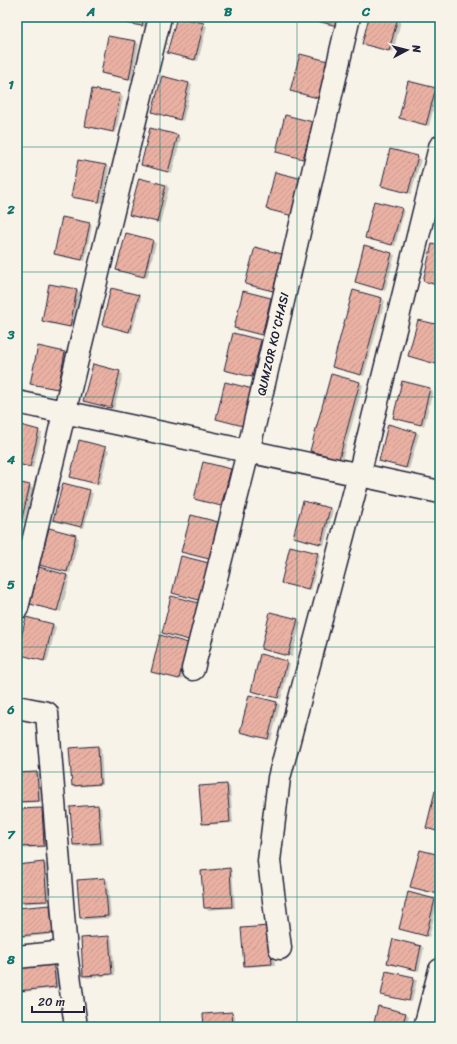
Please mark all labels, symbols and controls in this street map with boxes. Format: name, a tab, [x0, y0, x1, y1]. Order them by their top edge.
text: A	[86, 0, 95, 23]
text: B	[224, 0, 233, 23]
text: C	[361, 0, 371, 23]
north arrow	[387, 30, 427, 70]
text: N	[406, 43, 426, 54]
text: 1	[8, 73, 14, 96]
text: 2	[6, 198, 15, 221]
street label: QUMZOR KO'CHASI	[250, 290, 296, 398]
text: 3	[6, 323, 15, 346]
text: 4	[6, 448, 16, 471]
text: 5	[7, 573, 15, 596]
text: 6	[6, 698, 15, 721]
text: 7	[7, 823, 16, 846]
text: 8	[6, 948, 15, 971]
scale bar	[32, 988, 84, 1014]
text: 20 m	[38, 991, 65, 1013]

